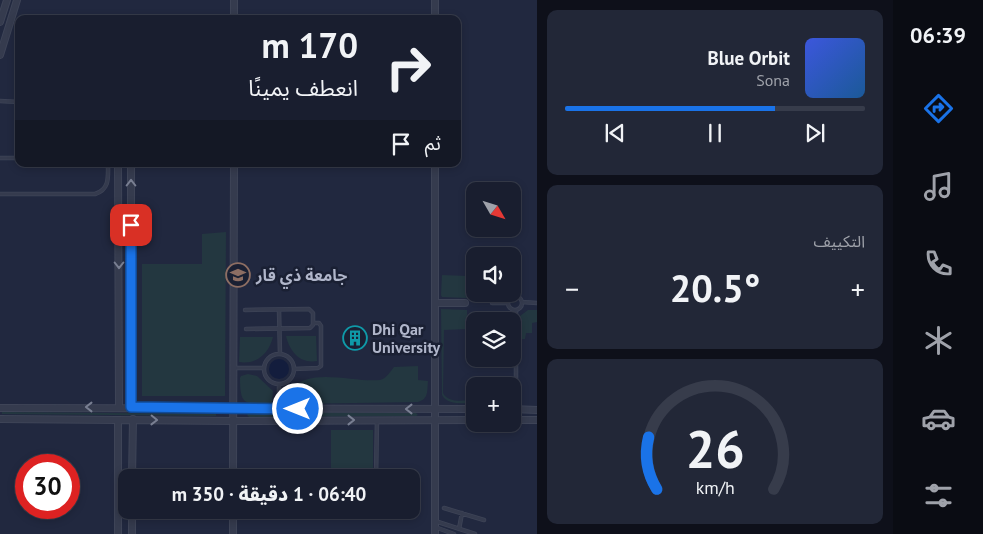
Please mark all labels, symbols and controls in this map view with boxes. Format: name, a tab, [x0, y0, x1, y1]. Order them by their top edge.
text: 06:39	[910, 21, 966, 49]
text: 170 m	[261, 22, 358, 68]
icon: right	[376, 35, 441, 100]
text: Blue Orbit	[707, 46, 790, 70]
text: Sona	[756, 70, 790, 90]
text: انعطف يمينًا	[248, 74, 358, 102]
icon: directions	[921, 91, 956, 126]
icon: previous	[601, 119, 629, 147]
icon: pause	[701, 119, 729, 147]
icon: next	[801, 119, 829, 147]
icon: arrive	[387, 130, 415, 158]
text: ثم	[425, 131, 441, 155]
icon: music	[921, 169, 956, 204]
one-way arrow	[126, 179, 136, 186]
north arrow	[466, 182, 521, 238]
map controls	[466, 182, 521, 432]
pin	[110, 204, 152, 246]
icon: arrive	[117, 211, 145, 239]
text: التكييف	[813, 231, 865, 251]
icon: phone	[921, 246, 956, 281]
button: sound	[466, 247, 521, 302]
one-way arrow	[113, 261, 124, 269]
school or university icon: جامعة ذي قار	[225, 262, 251, 288]
text: 20.5°	[670, 263, 760, 312]
place label: جامعة ذي قار	[255, 265, 347, 289]
text: −	[565, 270, 579, 307]
text: +	[851, 270, 865, 307]
button: layers	[466, 312, 521, 367]
place label: Dhi Qar University	[372, 319, 441, 357]
icon: climate	[921, 323, 956, 358]
building icon: Dhi Qar University	[342, 325, 368, 351]
button: +	[466, 377, 521, 432]
position arrow	[271, 382, 323, 434]
icon: car	[921, 401, 956, 436]
one-way arrow	[85, 402, 92, 412]
one-way arrow	[405, 404, 412, 414]
one-way arrow	[150, 415, 158, 425]
one-way arrow	[348, 415, 355, 425]
text: 26	[686, 415, 744, 482]
speed limit sign: 30	[15, 454, 80, 519]
text: km/h	[695, 476, 735, 499]
icon: filters	[921, 478, 956, 513]
text: 06:40 · 1 دقيقة · 350 m	[172, 482, 366, 506]

